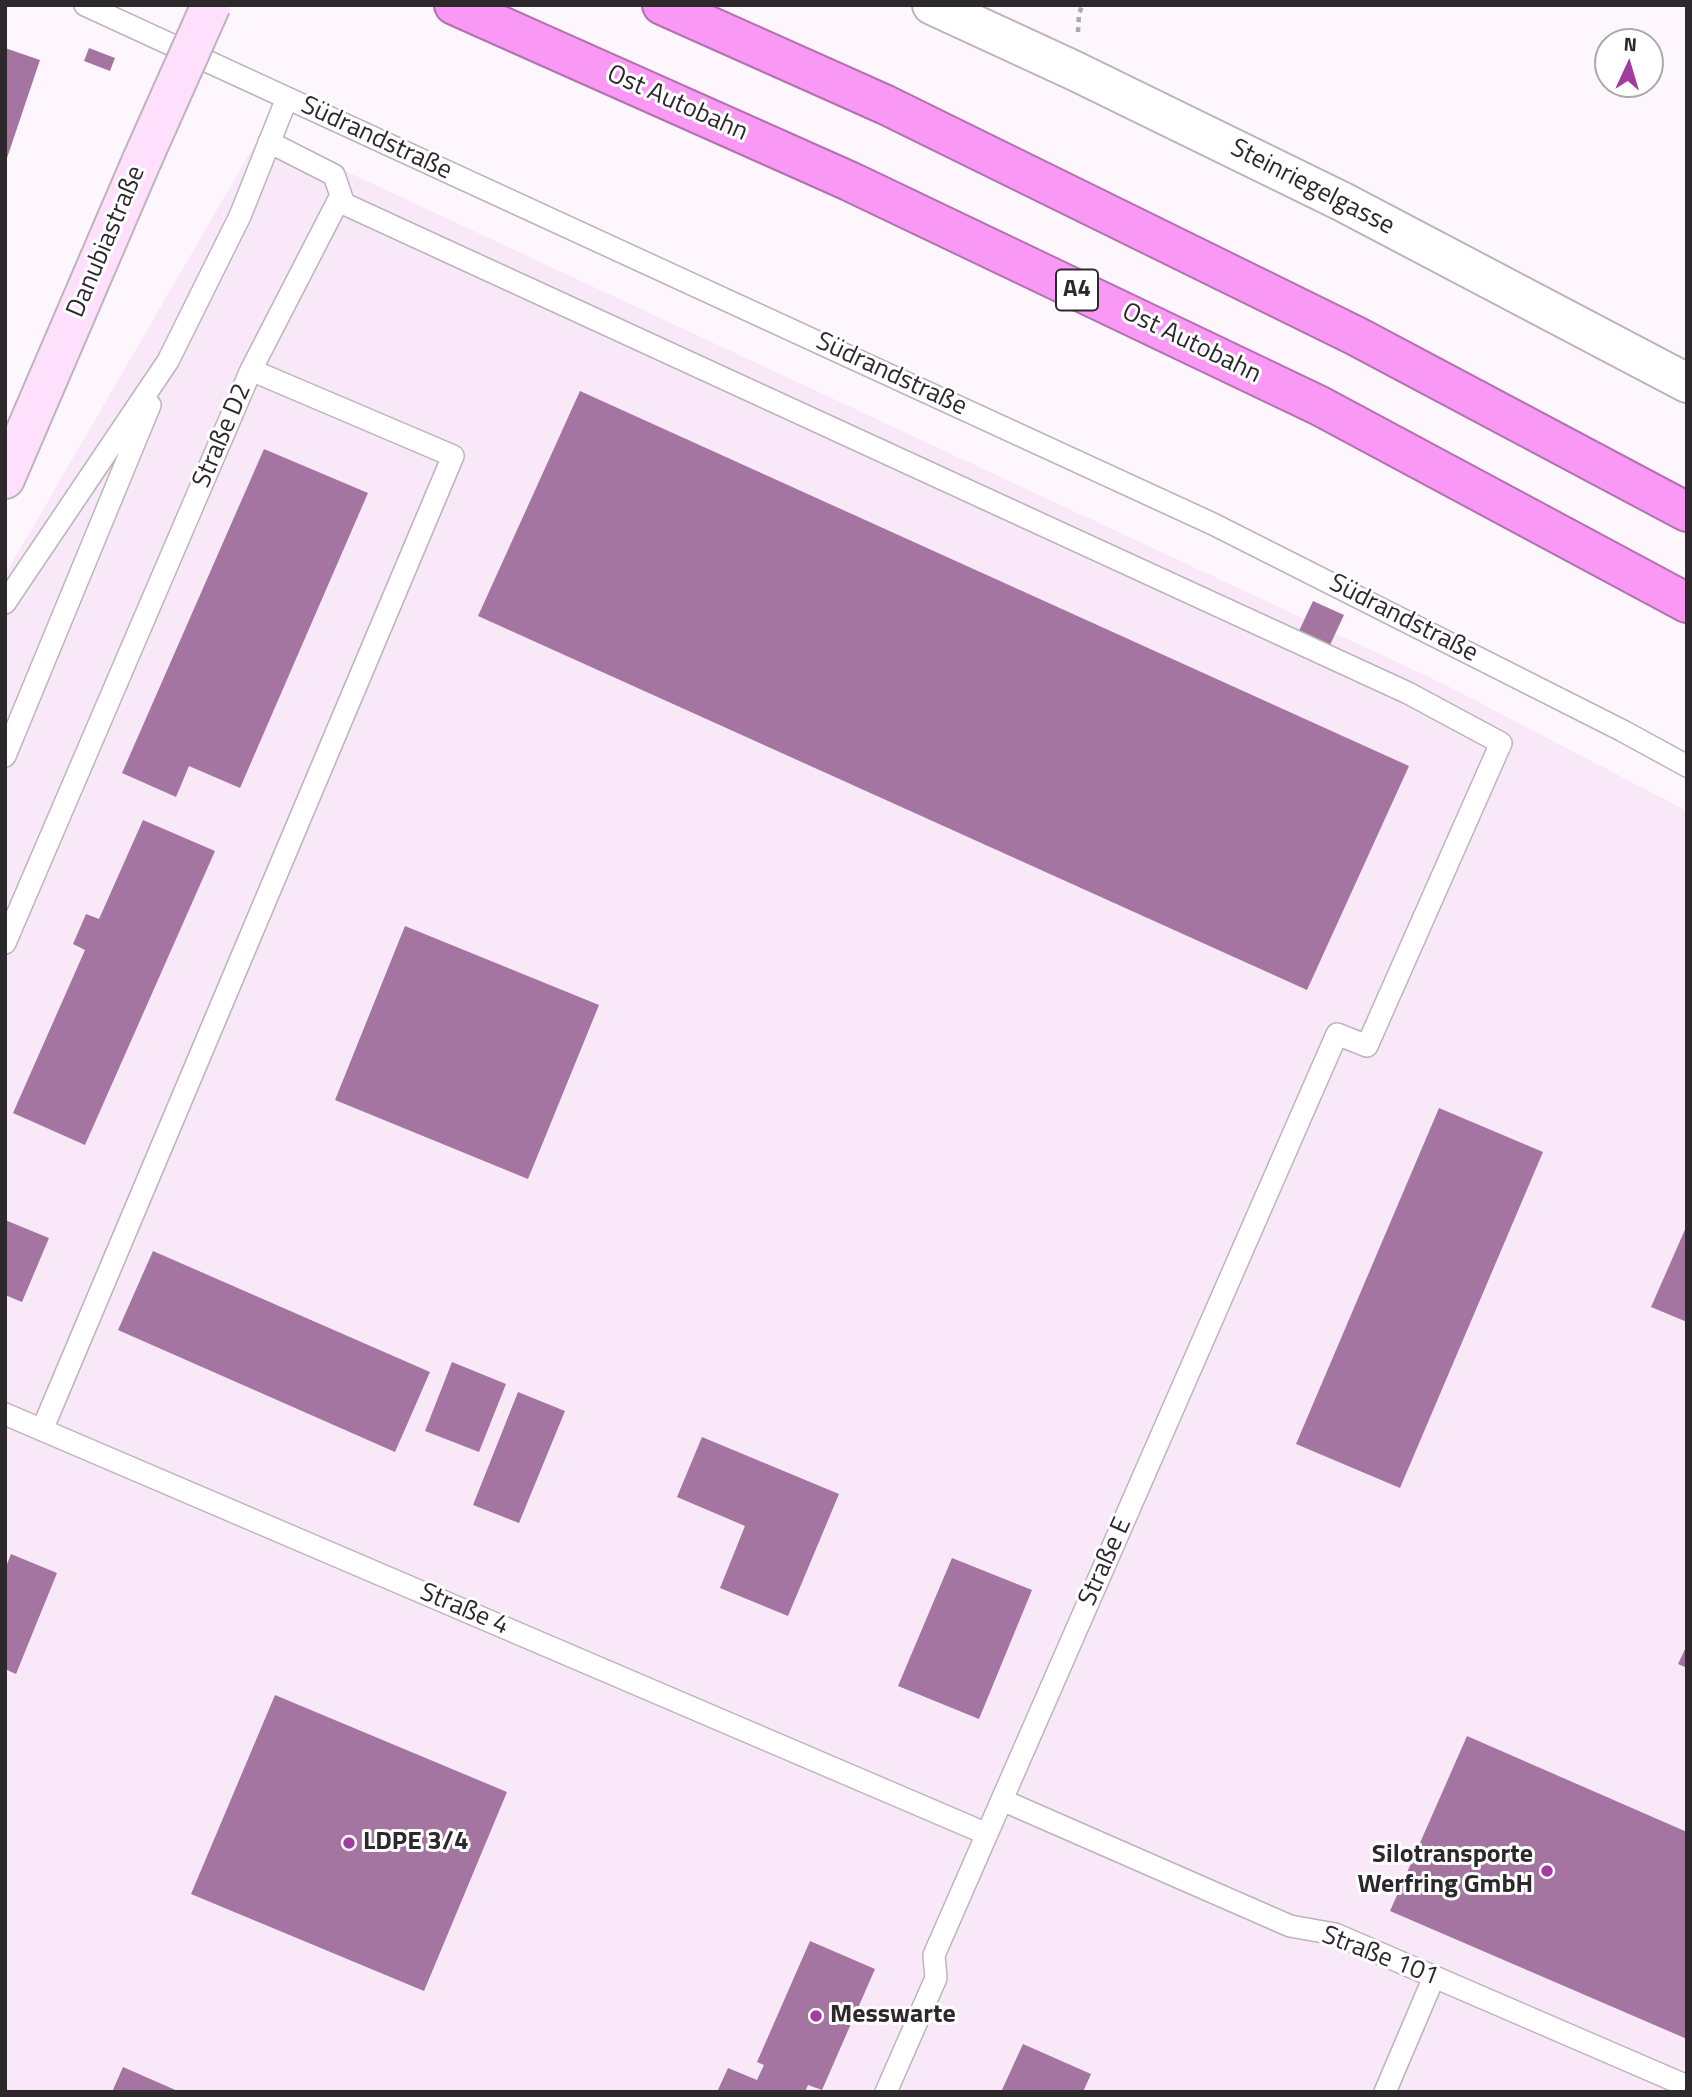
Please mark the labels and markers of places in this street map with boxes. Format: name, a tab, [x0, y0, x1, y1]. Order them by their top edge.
place label: LDPE 3/4	[363, 1827, 469, 1859]
marker: LDPE 3/4	[341, 1835, 357, 1851]
place label: Silotransporte Werfring GmbH	[1357, 1840, 1533, 1902]
marker: Silotransporte Werfring GmbH	[1539, 1863, 1555, 1879]
place label: Messwarte	[830, 2000, 956, 2032]
marker: Messwarte	[808, 2008, 824, 2024]

